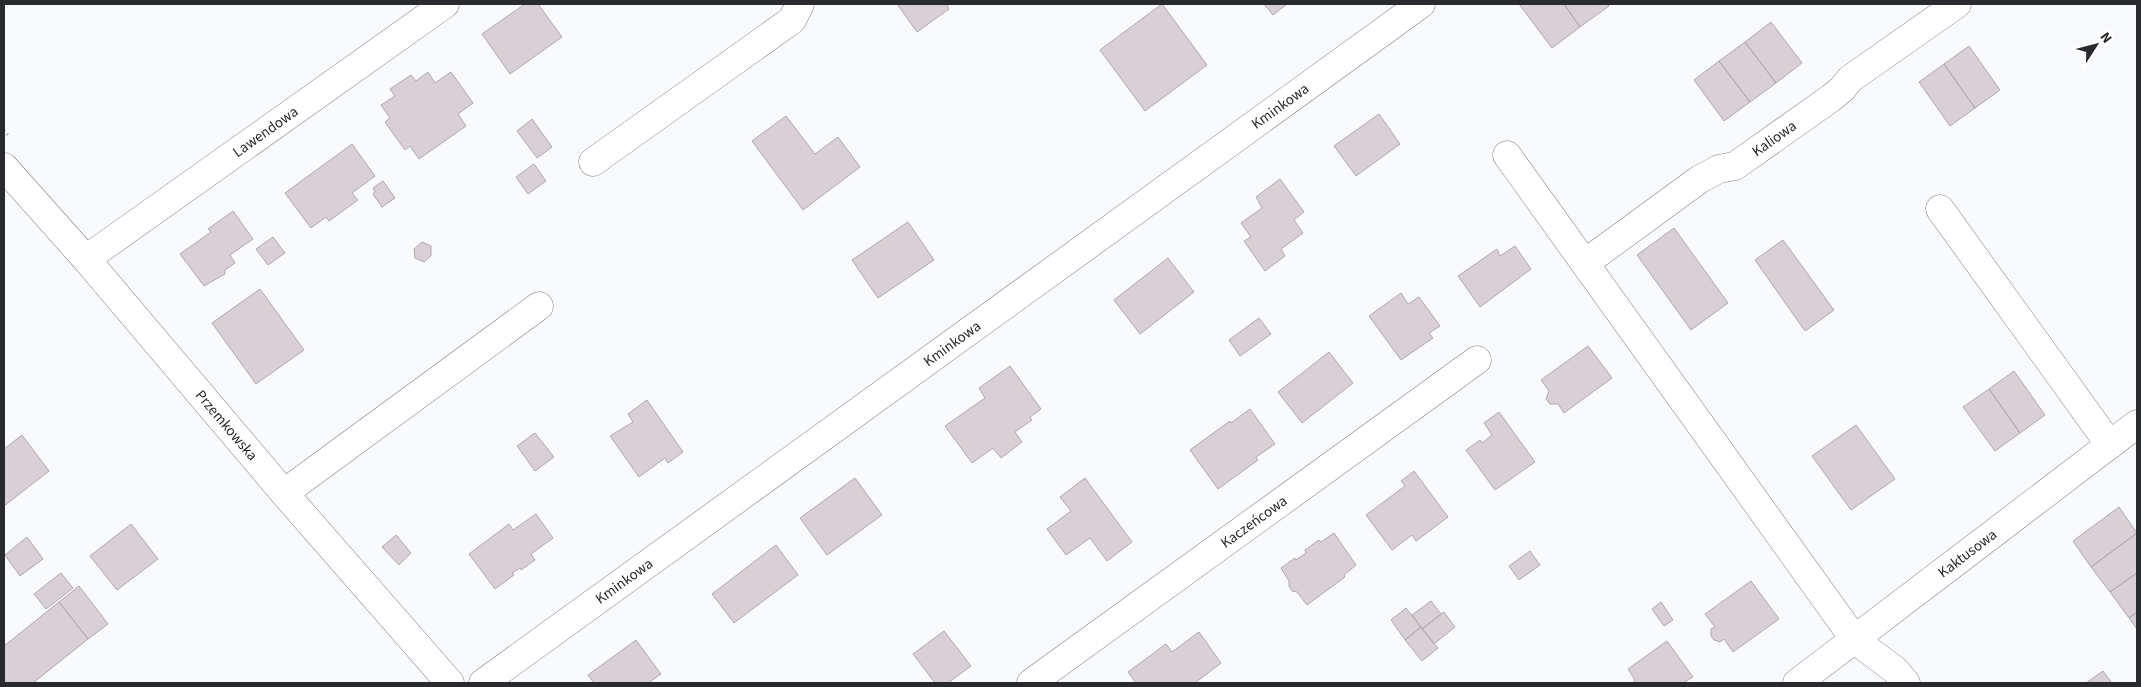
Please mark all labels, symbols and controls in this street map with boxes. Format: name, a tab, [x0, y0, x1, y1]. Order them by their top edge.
north arrow	[2071, 20, 2121, 70]
text: N	[2095, 28, 2117, 48]
street label: Kminkowa	[1247, 78, 1313, 134]
street label: Lawendowa	[229, 101, 303, 163]
street label: Kaliowa	[1748, 116, 1801, 162]
street label: Kminkowa	[919, 316, 985, 372]
street label: Przemkowska	[190, 386, 262, 466]
street label: Kaczeńcowa	[1216, 491, 1292, 553]
street label: Kaktusowa	[1934, 524, 2001, 583]
street label: Kminkowa	[591, 553, 657, 609]

